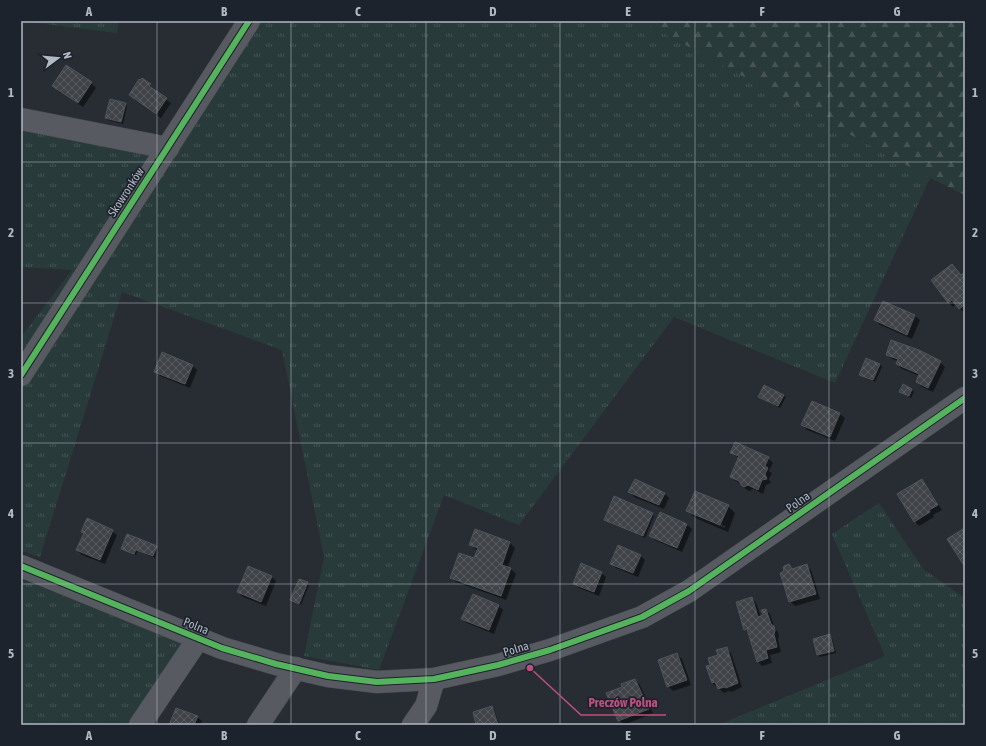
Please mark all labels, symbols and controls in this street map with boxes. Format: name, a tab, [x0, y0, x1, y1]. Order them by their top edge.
text: A	[85, 4, 93, 19]
text: B	[221, 4, 228, 19]
text: C	[355, 4, 361, 19]
text: D	[489, 4, 497, 19]
text: E	[625, 4, 631, 19]
text: F	[759, 4, 765, 19]
text: G	[894, 4, 901, 19]
north arrow	[38, 38, 78, 78]
text: N	[61, 50, 74, 60]
text: 1	[8, 85, 14, 100]
text: 1	[972, 85, 978, 100]
street label: Skowronków	[105, 165, 147, 219]
text: 2	[8, 225, 14, 240]
text: 2	[972, 225, 978, 240]
text: 3	[8, 366, 14, 381]
text: 3	[972, 366, 978, 381]
street label: Polna	[783, 489, 813, 515]
text: 4	[7, 506, 14, 521]
text: 4	[971, 506, 978, 521]
street label: Polna	[181, 615, 211, 637]
street label: Polna	[502, 639, 530, 659]
text: 5	[8, 646, 14, 661]
text: 5	[972, 646, 978, 661]
callout: Preczów Polna	[581, 690, 666, 715]
text: Preczów Polna	[588, 695, 658, 710]
text: A	[85, 728, 93, 743]
text: B	[221, 728, 228, 743]
text: C	[355, 728, 361, 743]
text: D	[489, 728, 497, 743]
text: E	[625, 728, 631, 743]
text: F	[759, 728, 765, 743]
text: G	[894, 728, 901, 743]

